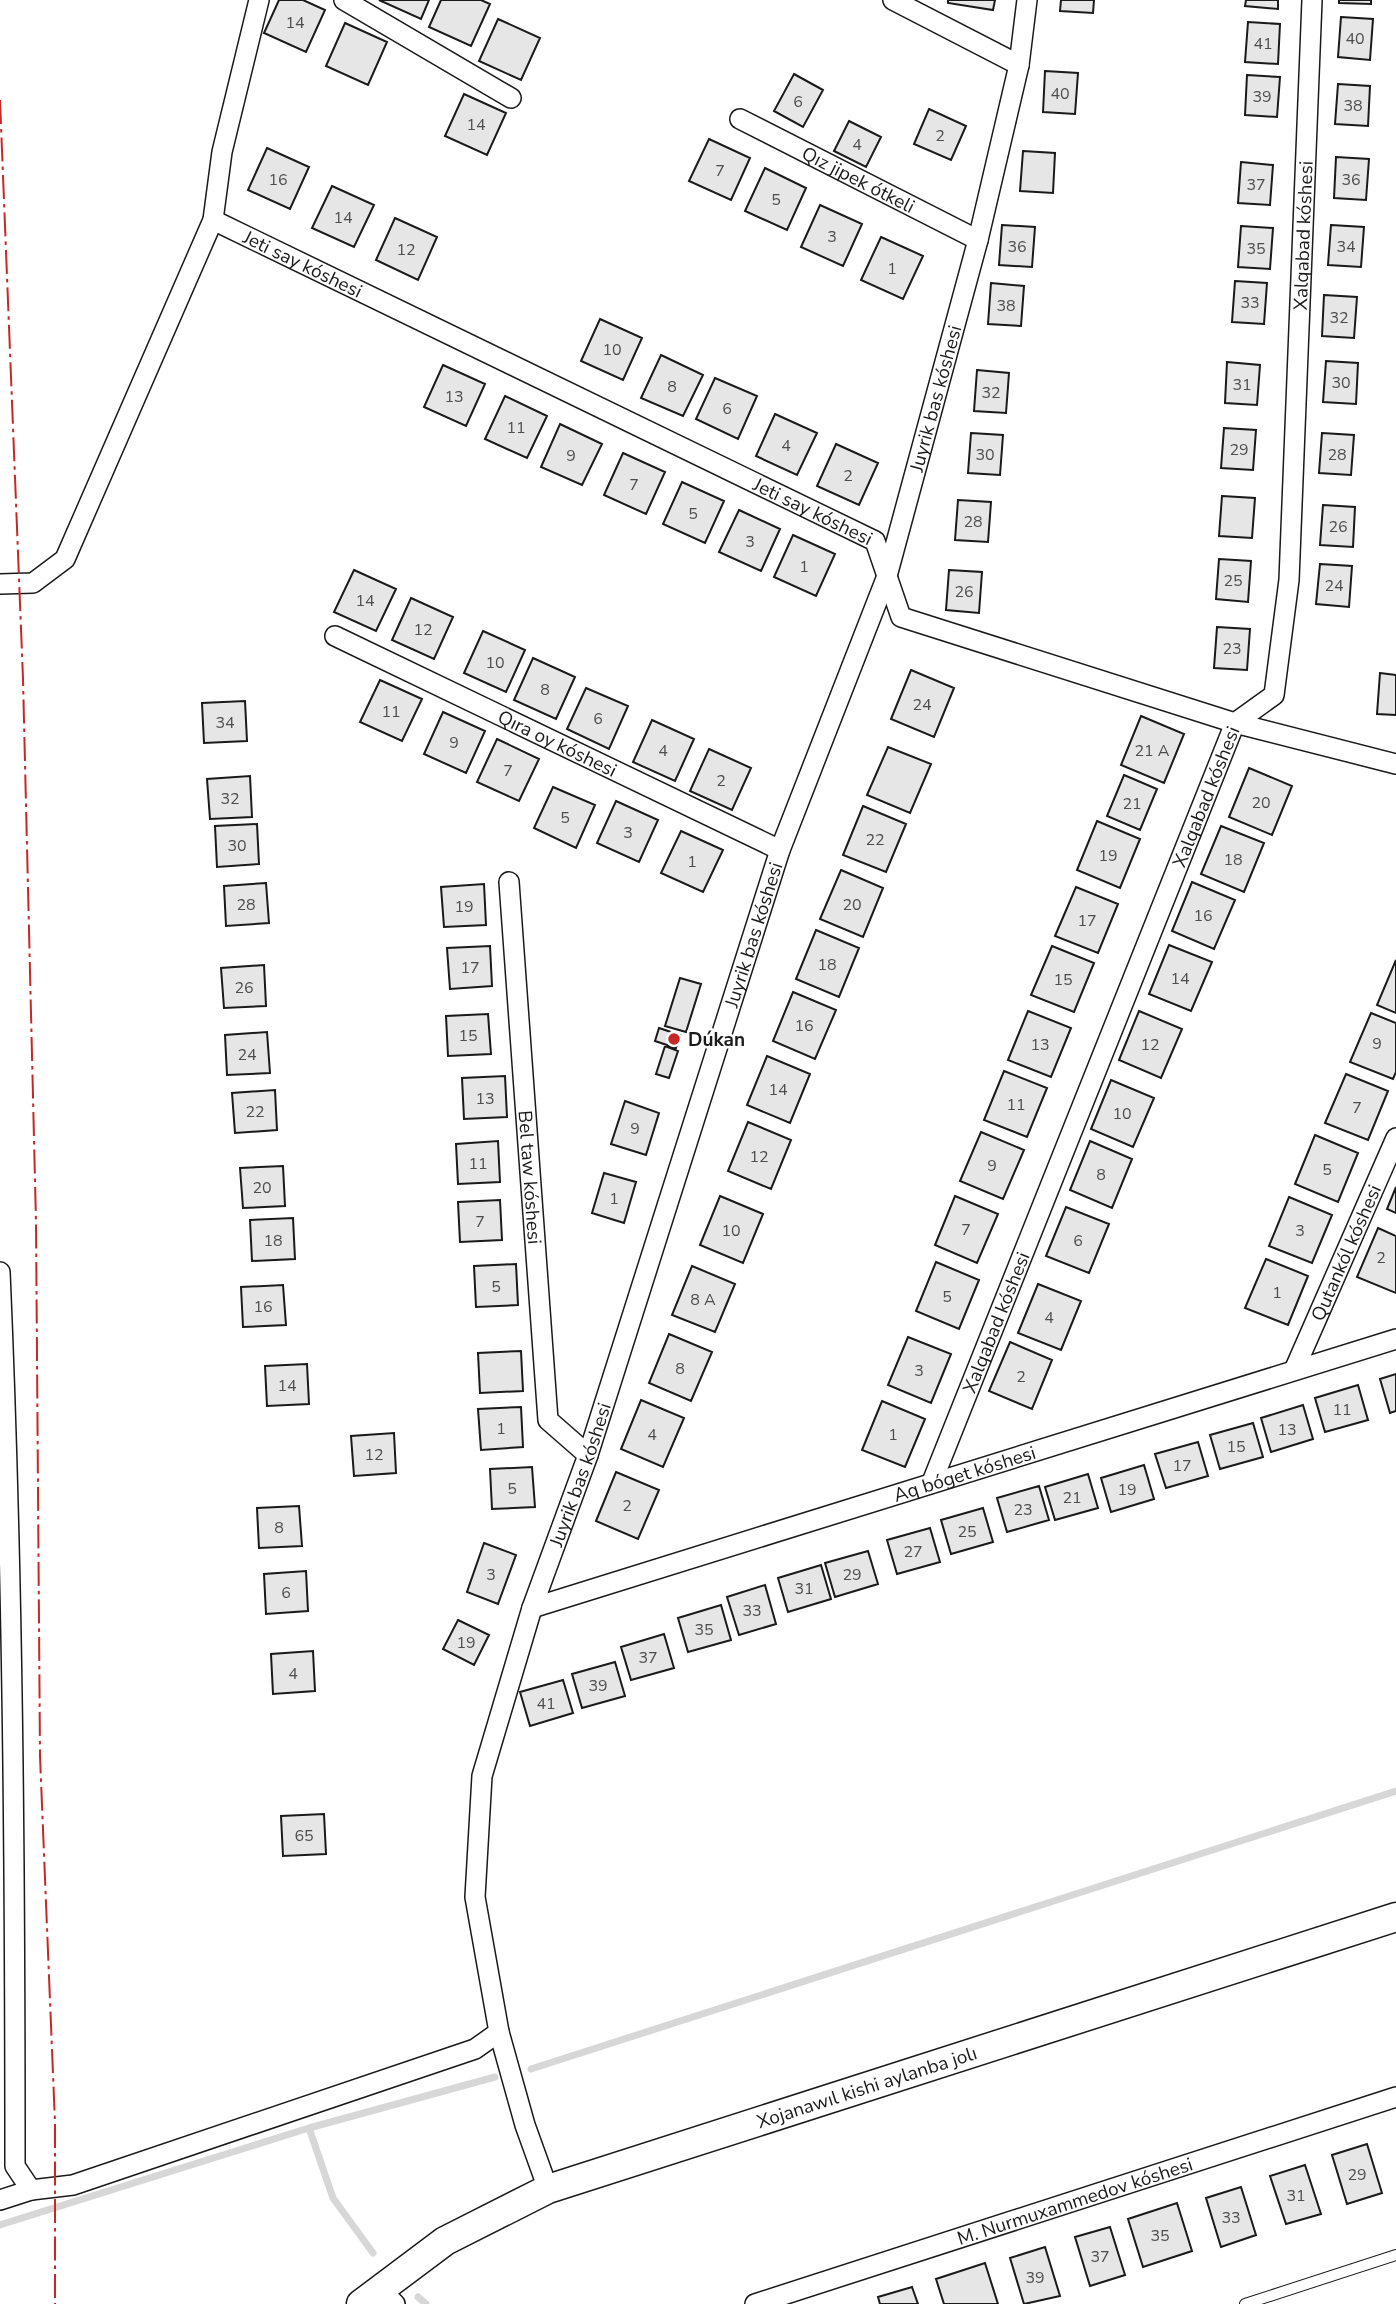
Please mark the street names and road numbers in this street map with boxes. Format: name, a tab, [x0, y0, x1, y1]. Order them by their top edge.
street label: Qız jipek ótkeli	[797, 141, 919, 220]
street label: Xalqabad kóshesi	[1288, 160, 1320, 311]
street label: Jeti say kóshesi	[238, 224, 366, 304]
street label: Juyrik bas kóshesi	[904, 322, 968, 476]
street label: Jeti say kóshesi	[748, 472, 877, 552]
street label: Qıra oy kóshesi	[493, 704, 621, 784]
street label: Xalqabad kóshesi	[1167, 723, 1246, 871]
street label: Juyrik bas kóshesi	[719, 859, 789, 1012]
street label: Bel taw kóshesi	[512, 1109, 547, 1245]
street label: Qutankól kóshesi	[1305, 1181, 1388, 1325]
street label: Xalqabad kóshesi	[957, 1248, 1037, 1397]
street label: Juyrik bas kóshesi	[543, 1400, 618, 1551]
street label: Aq bóget kóshesi	[890, 1440, 1039, 1509]
street label: Xojanawıl kishi aylanba jolı	[754, 2040, 980, 2135]
street label: M. Nurmuxammedov kóshesi	[954, 2151, 1196, 2252]

